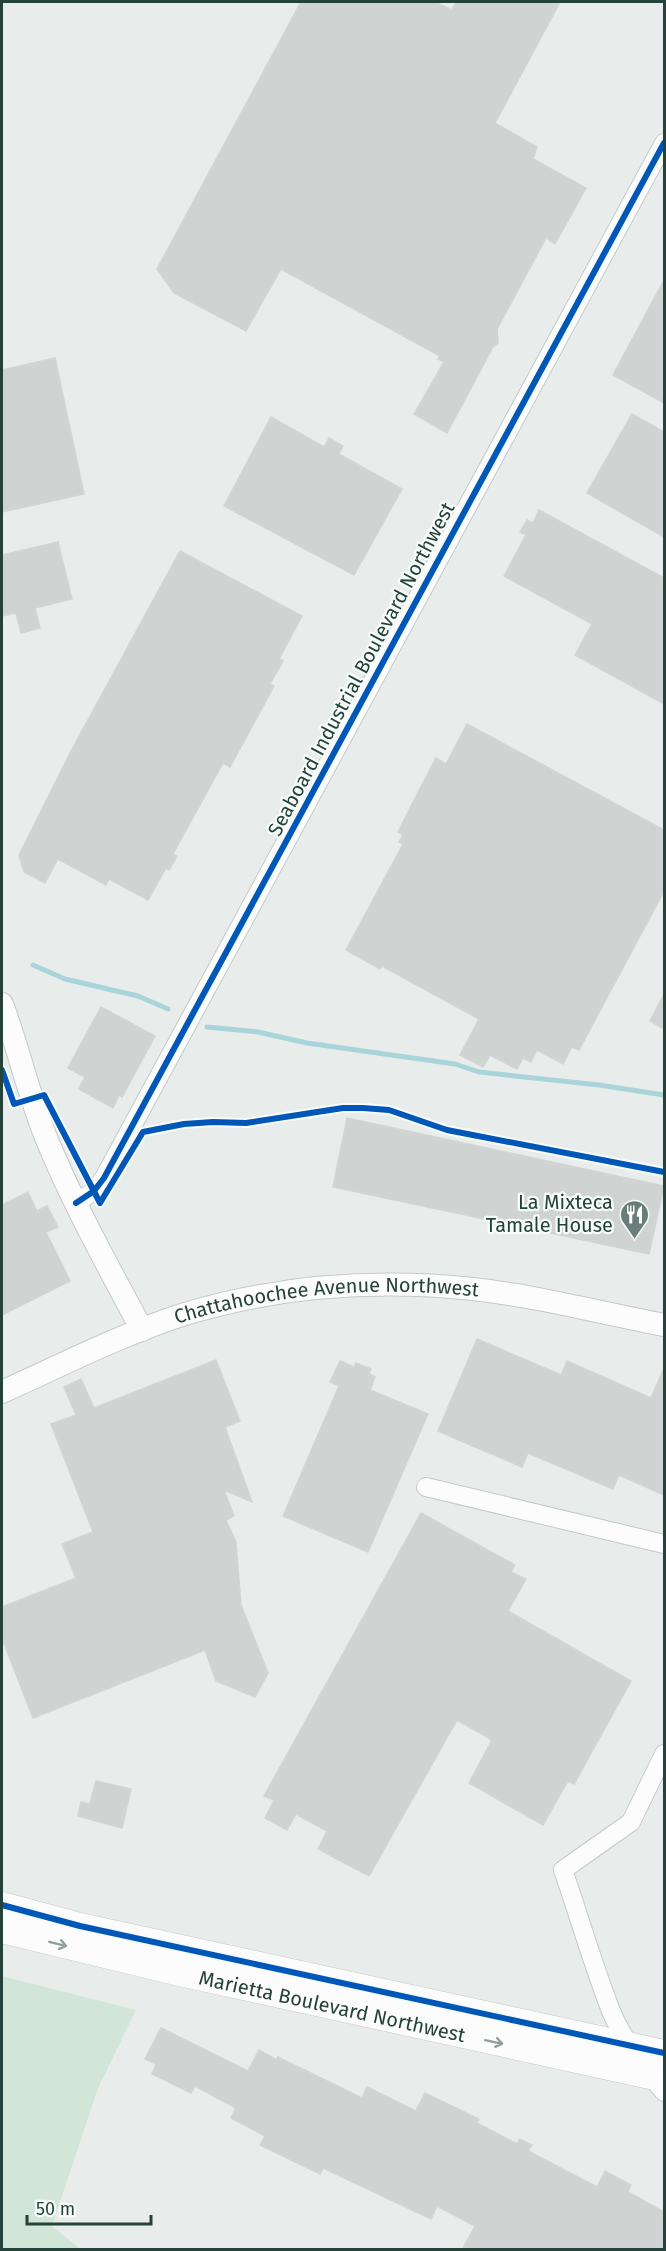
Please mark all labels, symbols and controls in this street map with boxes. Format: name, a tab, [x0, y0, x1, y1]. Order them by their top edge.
street label: Seaboard Industrial Boulevard Northwest	[262, 497, 460, 840]
place label: La Mixteca Tamale House	[486, 1190, 613, 1237]
restaurant icon: La Mixteca Tamale House	[618, 1198, 650, 1240]
street label: Chattahoochee Avenue Northwest	[171, 1273, 481, 1329]
one-way arrow	[49, 1938, 68, 1950]
street label: Marietta Boulevard Northwest	[197, 1966, 468, 2047]
one-way arrow	[484, 2037, 504, 2048]
scale bar	[27, 2188, 152, 2226]
text: 50 m	[36, 2198, 75, 2220]

